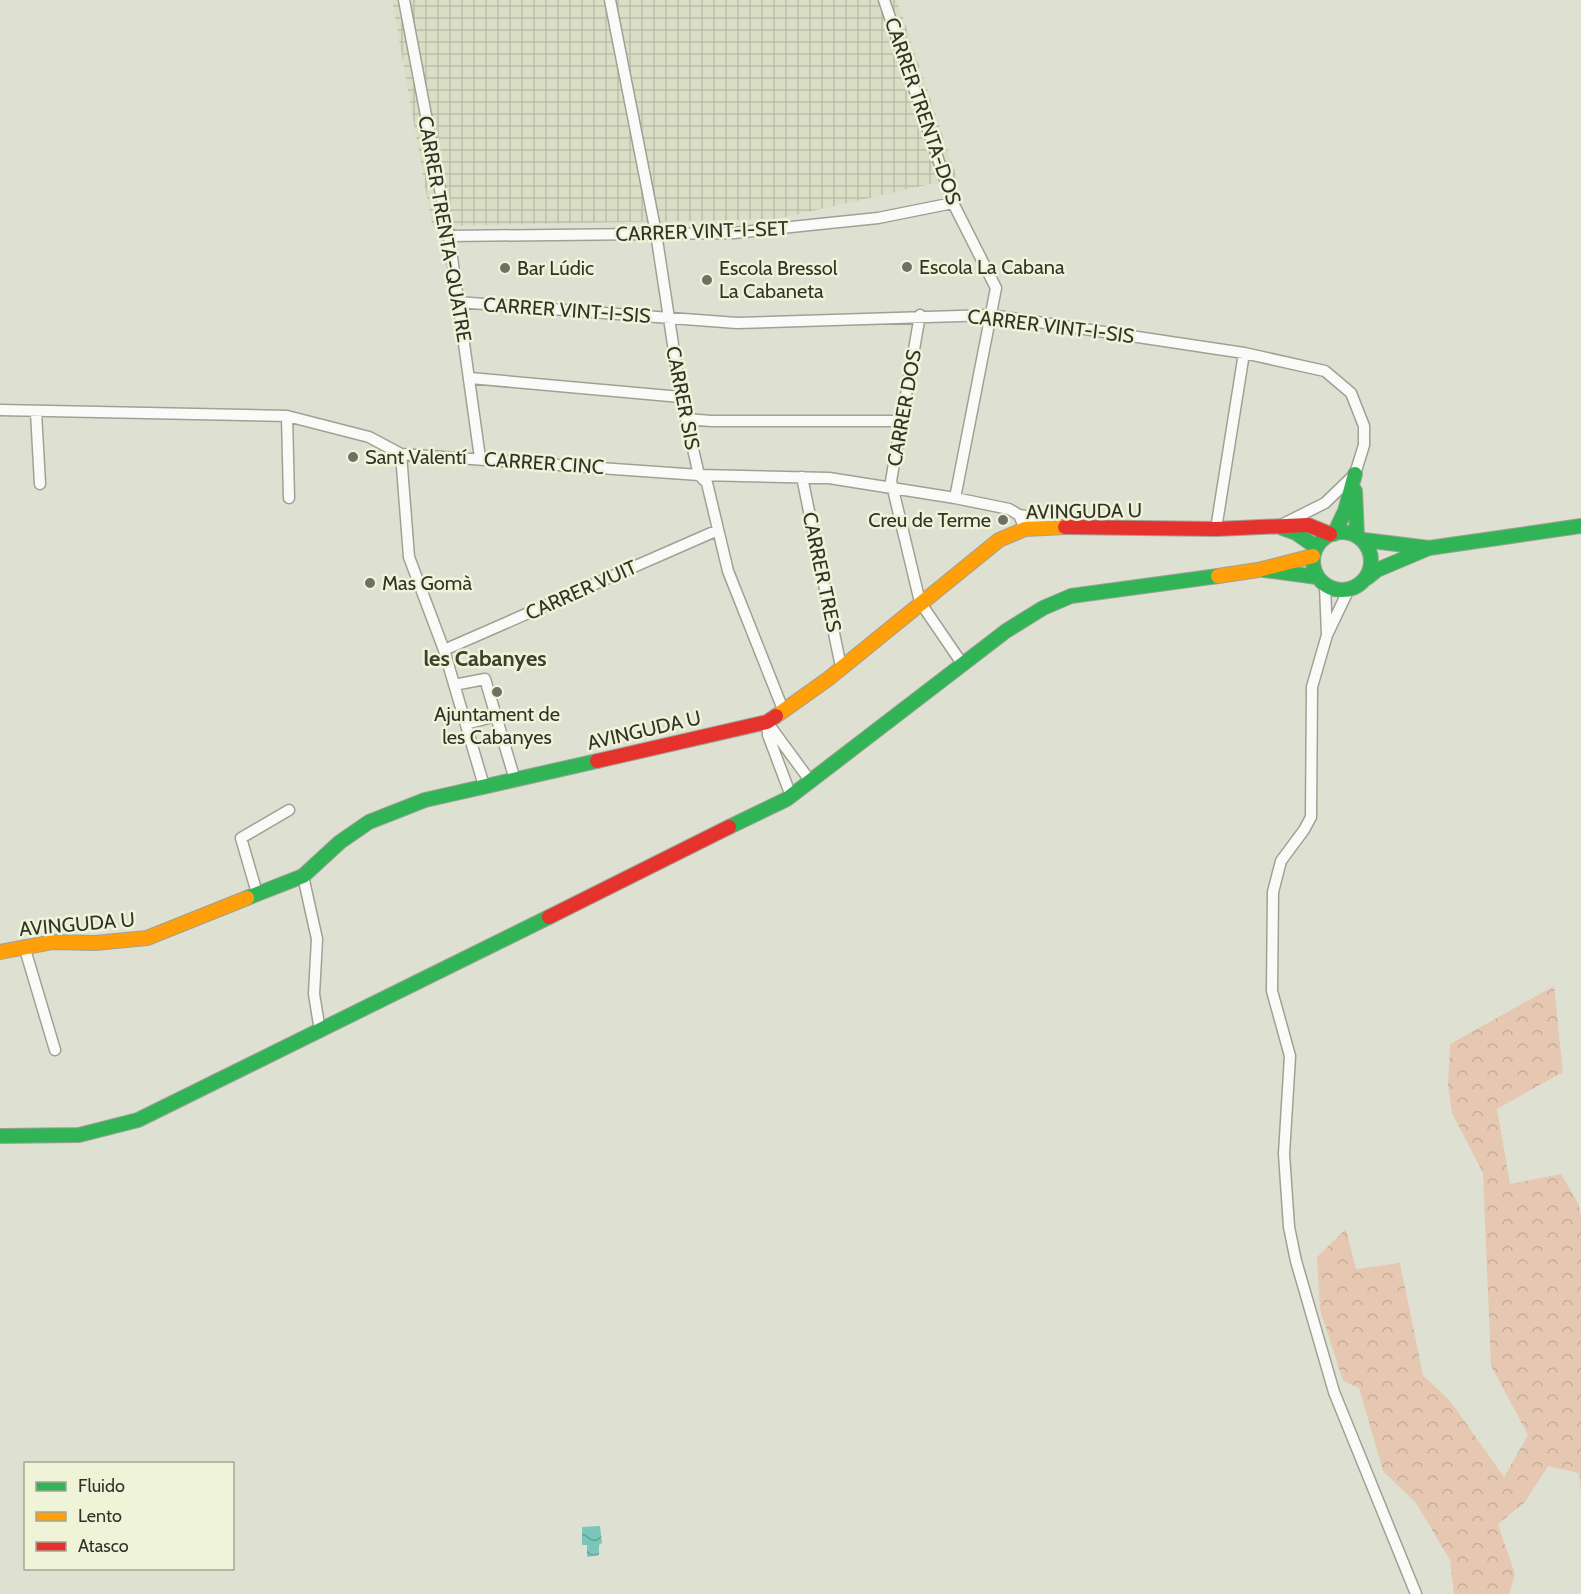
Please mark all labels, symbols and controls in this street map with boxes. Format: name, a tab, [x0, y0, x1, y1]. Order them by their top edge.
street label: CARRER TRENTA-DOS	[880, 14, 966, 208]
street label: CARRER TRENTA-QUATRE	[413, 114, 477, 344]
street label: CARRER VINT-I-SET	[615, 216, 789, 246]
place label: Escola La Cabana	[919, 255, 1065, 279]
place label: Bar Lúdic	[517, 256, 594, 280]
place label: Escola Bressol La Cabaneta	[719, 256, 838, 303]
marker: Escola La Cabana	[900, 260, 914, 274]
marker: Bar Lúdic	[498, 261, 512, 275]
marker: Escola Bressol La Cabaneta	[700, 273, 714, 287]
street label: CARRER VINT-I-SIS	[482, 292, 652, 328]
street label: CARRER VINT-I-SIS	[966, 304, 1136, 348]
street label: CARRER SIS	[661, 344, 705, 452]
street label: CARRER DOS	[882, 347, 926, 468]
place label: Sant Valentí	[365, 445, 466, 469]
street label: CARRER CINC	[483, 447, 605, 479]
marker: Sant Valentí	[346, 450, 360, 464]
street label: AVINGUDA U	[1026, 498, 1142, 524]
place label: Creu de Terme	[868, 508, 991, 532]
street label: CARRER TRES	[798, 510, 846, 634]
marker: Creu de Terme	[996, 513, 1010, 527]
street label: CARRER VUIT	[522, 555, 640, 625]
place label: Mas Gomà	[382, 571, 472, 595]
marker: Mas Gomà	[363, 576, 377, 590]
district label: les Cabanyes	[423, 645, 547, 672]
marker: Ajuntament de les Cabanyes	[490, 685, 504, 699]
place label: Ajuntament de les Cabanyes	[434, 702, 560, 749]
street label: AVINGUDA U	[585, 705, 703, 755]
street label: AVINGUDA U	[18, 907, 136, 941]
legend	[24, 1462, 234, 1570]
text: Fluido	[78, 1475, 125, 1497]
text: Lento	[78, 1505, 122, 1527]
text: Atasco	[78, 1535, 129, 1557]

